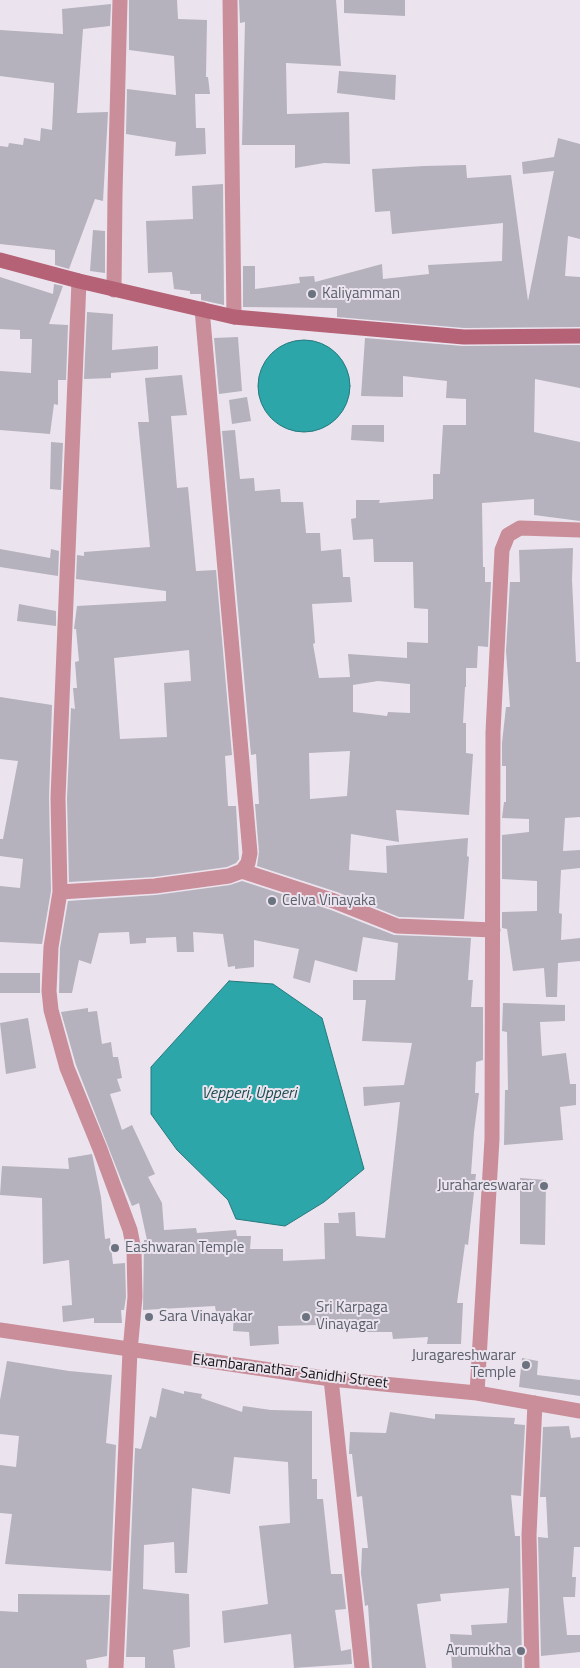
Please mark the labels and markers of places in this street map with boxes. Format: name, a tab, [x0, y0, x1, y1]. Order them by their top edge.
place label: Kaliyamman	[322, 285, 400, 303]
marker: Kaliyamman	[306, 288, 318, 300]
place label: Celva Vinayaka	[282, 892, 376, 910]
marker: Celva Vinayaka	[266, 895, 278, 907]
place label: Jurahareswarar	[437, 1177, 534, 1195]
marker: Jurahareswarar	[538, 1180, 550, 1192]
place label: Eashwaran Temple	[125, 1239, 244, 1257]
marker: Eashwaran Temple	[109, 1242, 121, 1254]
place label: Sri Karpaga Vinayagar	[316, 1299, 388, 1334]
place label: Sara Vinayakar	[159, 1308, 253, 1326]
marker: Sara Vinayakar	[143, 1311, 155, 1323]
marker: Sri Karpaga Vinayagar	[300, 1311, 312, 1323]
place label: Juragareshwarar Temple	[411, 1347, 516, 1382]
marker: Juragareshwarar Temple	[520, 1359, 532, 1371]
place label: Arumukha	[446, 1642, 511, 1660]
marker: Arumukha	[515, 1645, 527, 1657]

